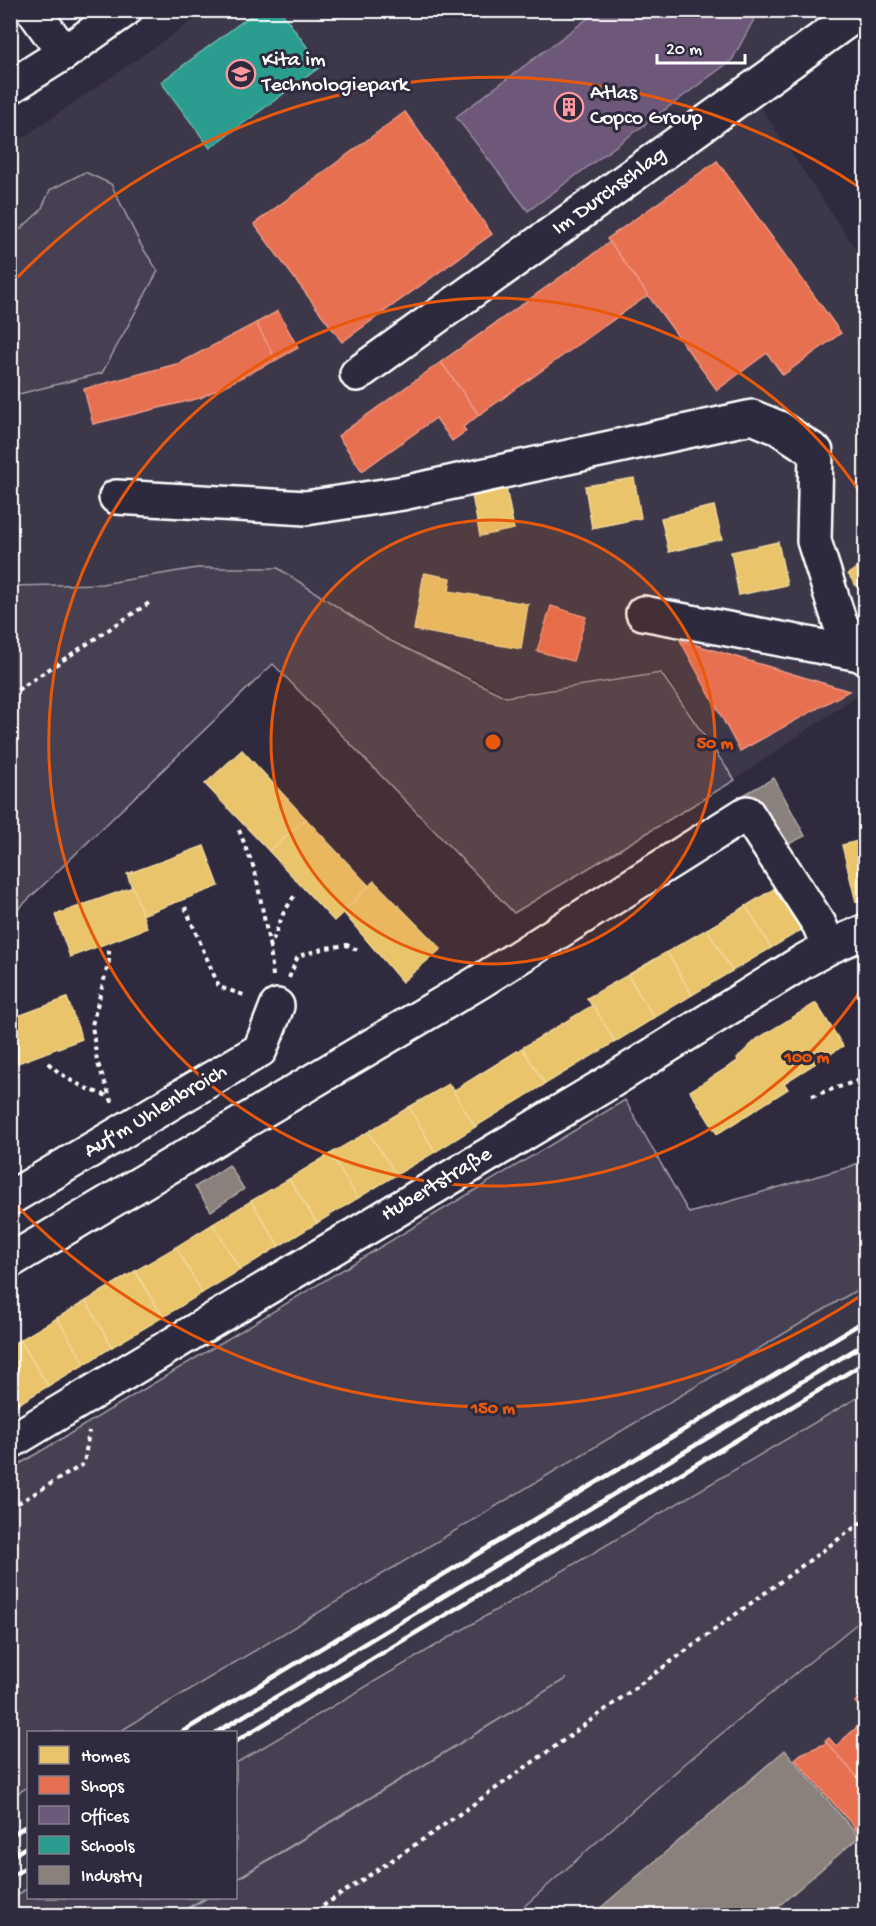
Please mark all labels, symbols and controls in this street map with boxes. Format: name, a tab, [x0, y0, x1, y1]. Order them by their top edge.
scale bar	[657, 27, 746, 65]
text: 20 m	[666, 40, 702, 61]
place label: Kita im Technologiepark	[260, 48, 411, 99]
school or university icon: Kita im Technologiepark	[225, 58, 257, 90]
place label: Atlas Copco Group	[590, 81, 703, 132]
building icon: Atlas Copco Group	[553, 91, 585, 123]
street label: Im Durchschlag	[548, 142, 672, 242]
centre of rings	[483, 732, 503, 752]
text: 50 m	[697, 734, 734, 755]
text: 100 m	[784, 1048, 830, 1069]
street label: Auf'm Uhlenbroich	[80, 1059, 232, 1165]
street label: Hubertstraße	[377, 1141, 498, 1228]
text: 150 m	[470, 1399, 515, 1420]
legend	[27, 1731, 237, 1899]
text: Homes	[81, 1747, 131, 1768]
text: Shops	[81, 1777, 125, 1798]
text: Offices	[81, 1807, 130, 1828]
text: Schools	[81, 1837, 136, 1858]
text: Industry	[81, 1867, 142, 1888]

